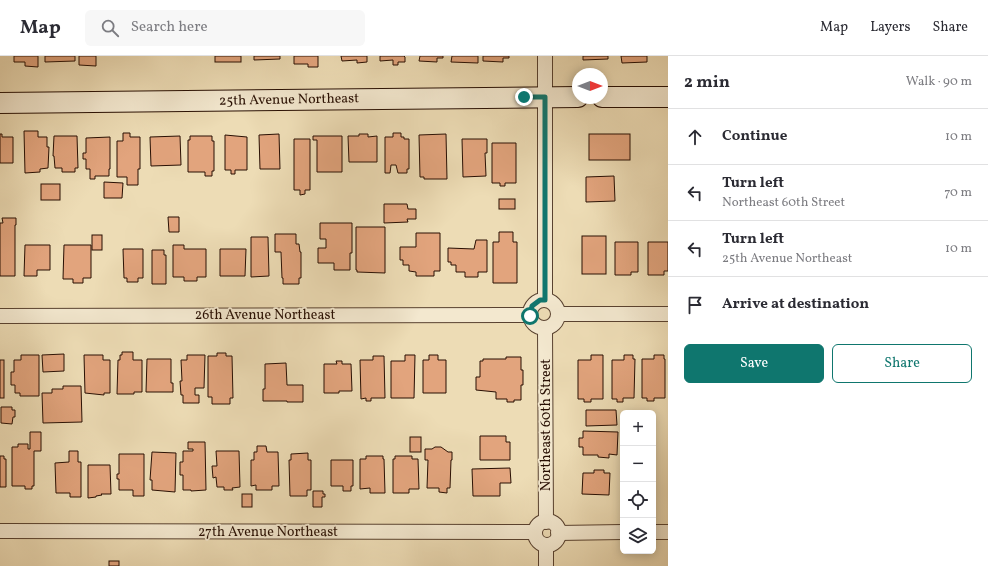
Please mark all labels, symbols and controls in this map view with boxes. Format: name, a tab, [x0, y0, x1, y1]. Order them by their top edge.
search box	[85, 10, 365, 46]
text: Map	[20, 15, 61, 41]
icon: search	[99, 17, 121, 39]
text: Search here	[131, 17, 208, 38]
text: Map	[820, 18, 848, 37]
text: Layers	[870, 18, 910, 37]
text: Share	[932, 18, 968, 37]
north arrow	[572, 68, 608, 104]
text: 2 min	[684, 71, 730, 94]
text: Walk · 90 m	[906, 73, 972, 91]
route end	[515, 88, 533, 106]
street label: 25th Avenue Northeast	[219, 89, 359, 111]
icon: ahead	[684, 126, 706, 148]
text: Continue	[722, 126, 787, 147]
text: 10 m	[945, 128, 972, 146]
text: Turn left	[722, 173, 784, 194]
icon: left	[684, 182, 706, 204]
text: 70 m	[944, 184, 972, 202]
text: Northeast 60th Street	[722, 194, 845, 212]
text: Turn left	[722, 229, 784, 250]
icon: left	[684, 238, 706, 260]
text: 10 m	[945, 240, 972, 258]
text: 25th Avenue Northeast	[722, 250, 852, 268]
icon: arrive	[684, 294, 706, 316]
text: Arrive at destination	[722, 294, 869, 315]
street label: 26th Avenue Northeast	[195, 306, 335, 325]
route start	[521, 307, 539, 325]
button: Save	[684, 344, 824, 383]
button: Share	[832, 344, 972, 383]
street label: Northeast 60th Street	[537, 359, 556, 491]
map controls	[620, 410, 656, 554]
button: +	[620, 410, 656, 446]
button: −	[620, 446, 656, 482]
button: locate	[620, 482, 656, 518]
button: layers	[620, 518, 656, 554]
street label: 27th Avenue Northeast	[198, 523, 338, 542]

